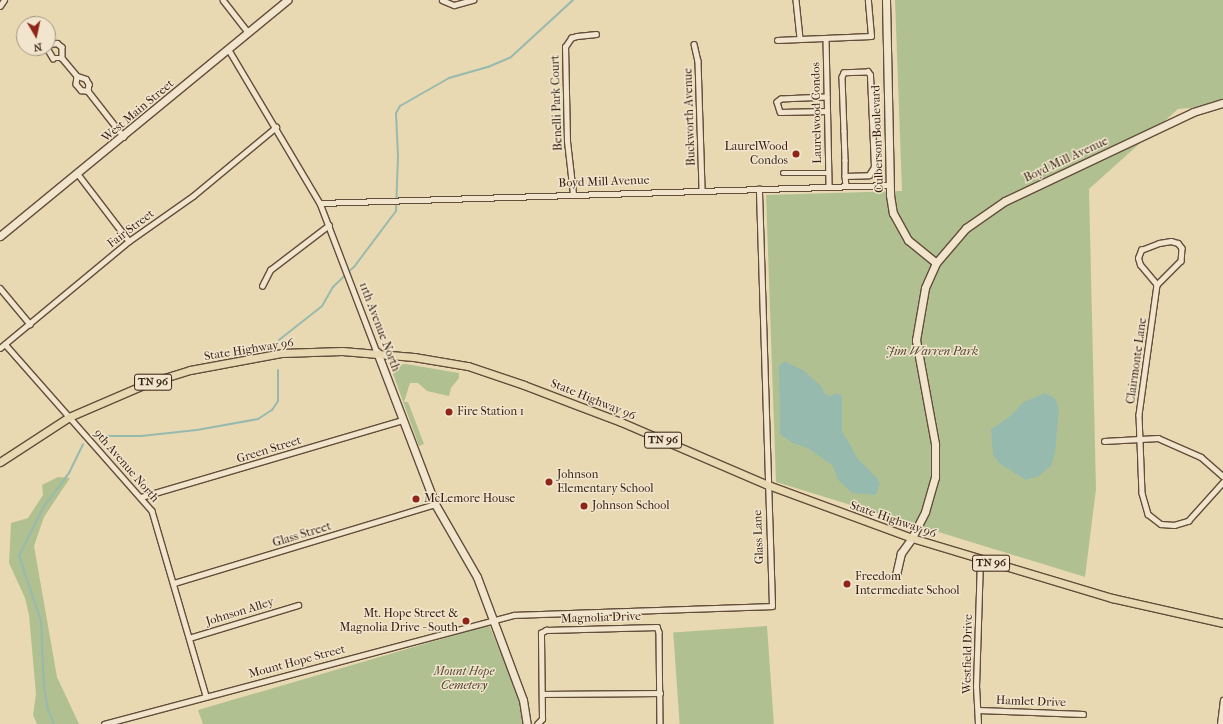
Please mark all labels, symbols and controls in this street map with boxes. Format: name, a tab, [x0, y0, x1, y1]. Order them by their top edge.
north arrow	[16, 16, 56, 56]
text: N	[33, 40, 43, 54]
street label: Benelli Park Court	[548, 55, 566, 151]
street label: Laurelwood Condos	[809, 62, 825, 164]
street label: Buckworth Avenue	[681, 68, 699, 166]
street label: West Main Street	[99, 77, 177, 145]
street label: Culberson Boulevard	[869, 85, 887, 193]
street label: Boyd Mill Avenue	[1022, 134, 1110, 186]
place label: LaurelWood Condos	[725, 140, 788, 168]
marker: LaurelWood Condos	[791, 149, 801, 159]
street label: Boyd Mill Avenue	[558, 173, 650, 191]
street label: Fair Street	[105, 207, 157, 251]
street label: 11th Avenue North	[355, 280, 403, 374]
street label: Clairmonte Lane	[1124, 317, 1150, 405]
street label: State Highway 96	[203, 336, 295, 364]
park label: Jim Warren Park	[886, 345, 978, 359]
road number: TN 96	[134, 373, 172, 391]
street label: State Highway 96	[548, 376, 638, 424]
place label: Fire Station 1	[457, 405, 524, 419]
marker: Fire Station 1	[444, 407, 454, 417]
street label: 9th Avenue North	[90, 426, 162, 506]
road number: TN 96	[644, 431, 682, 449]
street label: Green Street	[235, 433, 303, 467]
place label: Johnson Elementary School	[557, 468, 654, 496]
marker: Johnson Elementary School	[544, 477, 554, 487]
place label: McLemore House	[424, 492, 515, 506]
marker: McLemore House	[411, 494, 421, 504]
street label: State Highway 96	[848, 498, 938, 542]
place label: Johnson School	[592, 499, 669, 513]
marker: Johnson School	[579, 501, 589, 511]
street label: Glass Lane	[751, 510, 767, 564]
street label: Glass Street	[271, 519, 333, 551]
road number: TN 96	[972, 554, 1010, 572]
place label: Freedom Intermediate School	[855, 570, 960, 598]
marker: Freedom Intermediate School	[842, 579, 852, 589]
street label: Johnson Alley	[204, 595, 276, 629]
place label: Mt. Hope Street & Magnolia Drive - South	[340, 607, 458, 635]
street label: Magnolia Drive	[561, 609, 641, 627]
street label: Westfield Drive	[960, 614, 976, 694]
marker: Mt. Hope Street & Magnolia Drive - South	[461, 616, 471, 626]
street label: Mount Hope Street	[247, 642, 347, 682]
park label: Mount Hope Cemetery	[434, 665, 494, 693]
street label: Hamlet Drive	[996, 694, 1066, 710]

